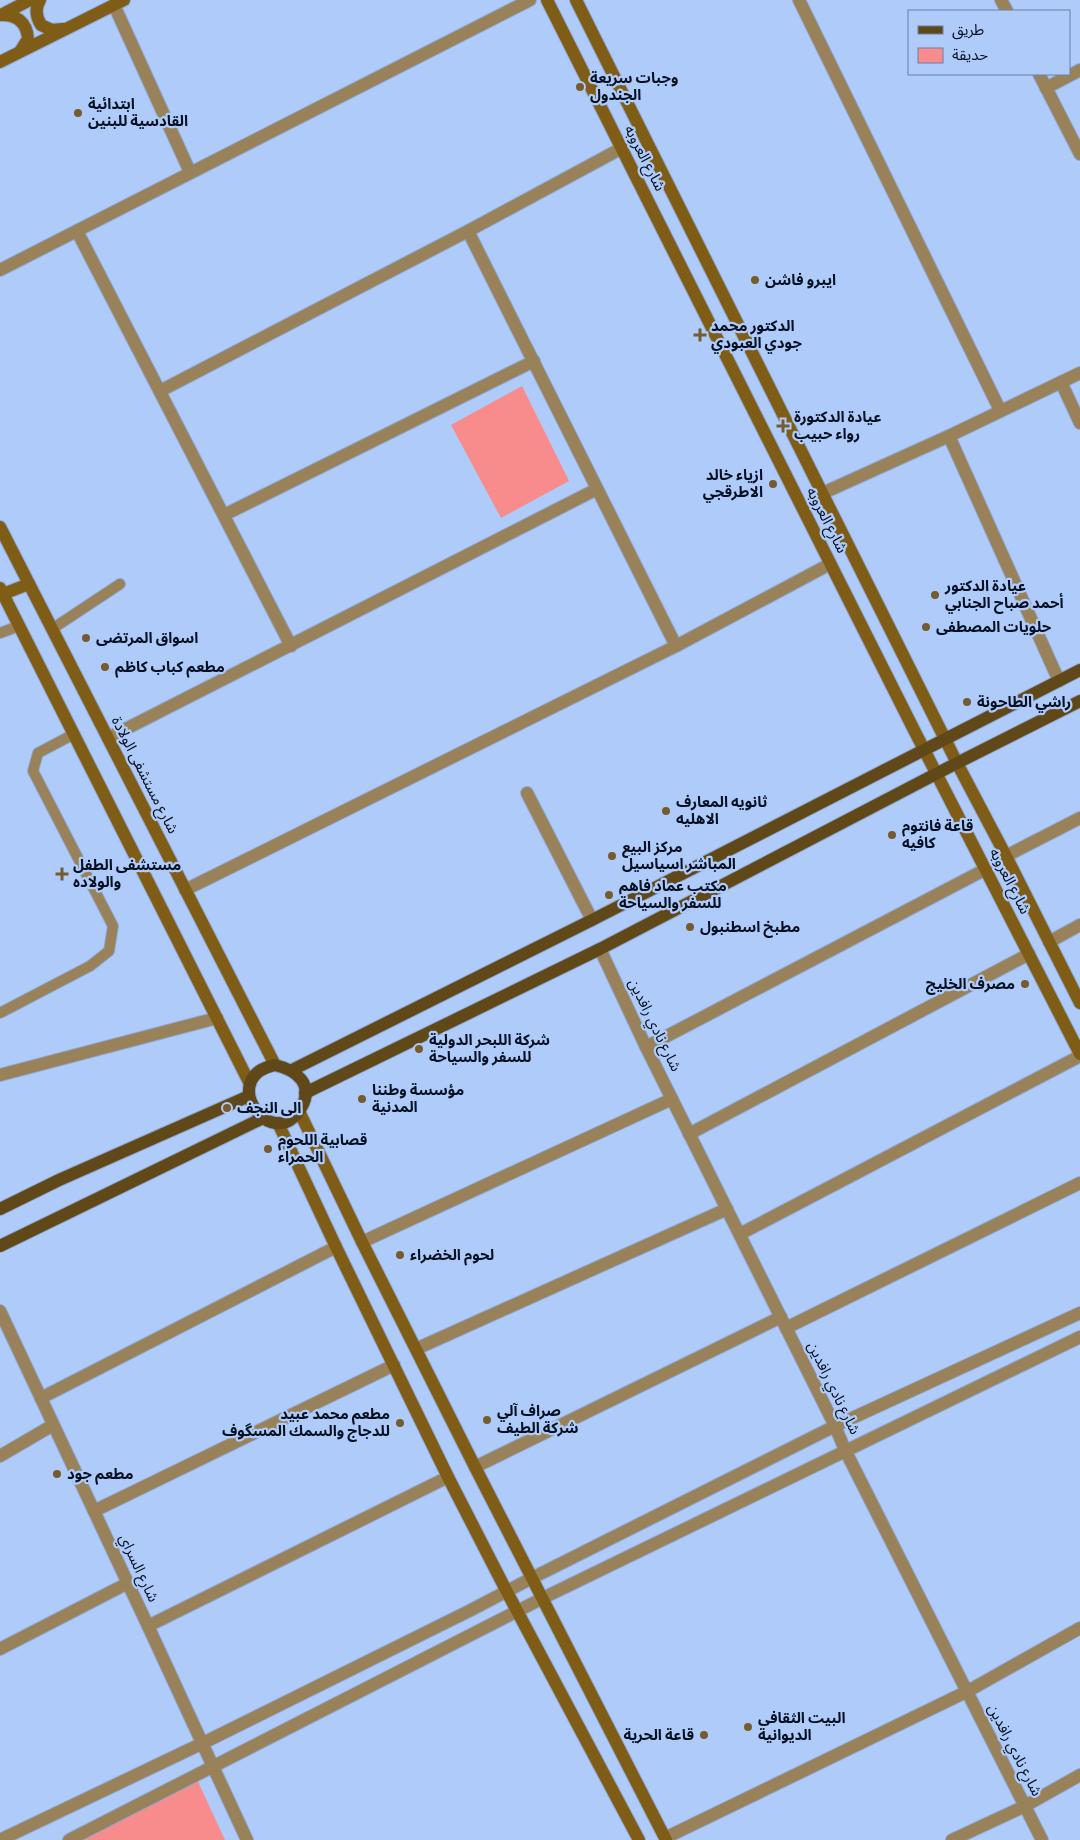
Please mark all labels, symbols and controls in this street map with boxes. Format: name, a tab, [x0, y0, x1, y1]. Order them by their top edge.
legend	[908, 10, 1070, 75]
text: طريق	[952, 19, 984, 40]
text: حديقة	[952, 44, 988, 65]
place label: وجبات سريعة الجندول	[590, 67, 678, 105]
marker: وجبات سريعة الجندول	[574, 81, 586, 93]
place label: ابتدائية القادسية للبنين	[88, 93, 188, 131]
marker: ابتدائية القادسية للبنين	[72, 107, 84, 119]
street label: شارع العروبه	[618, 121, 671, 196]
place label: ايبرو فاشن	[765, 269, 836, 290]
marker: ايبرو فاشن	[749, 274, 761, 286]
place label: الدكتور محمد جودي العبودي	[711, 315, 802, 354]
marker: الدكتور محمد جودي العبودي	[693, 328, 707, 342]
place label: عيادة الدكتورة رواء حبيب	[794, 406, 882, 444]
marker: عيادة الدكتورة رواء حبيب	[776, 419, 790, 433]
place label: ازياء خالد الاطرقجي	[703, 464, 763, 503]
marker: ازياء خالد الاطرقجي	[767, 478, 779, 490]
street label: شارع العروبه	[800, 483, 853, 558]
place label: عيادة الدكتور أحمد صباح الجنابي	[944, 575, 1064, 614]
marker: عيادة الدكتور أحمد صباح الجنابي	[929, 589, 941, 601]
place label: حلويات المصطفى	[936, 616, 1052, 637]
marker: حلويات المصطفى	[920, 621, 932, 633]
place label: اسواق المرتضى	[96, 627, 198, 648]
marker: اسواق المرتضى	[80, 632, 92, 644]
place label: مطعم كباب كاظم	[115, 656, 225, 678]
marker: مطعم كباب كاظم	[99, 661, 111, 673]
place label: راشي الطاحونة	[977, 691, 1071, 713]
marker: راشي الطاحونة	[961, 696, 973, 708]
street label: شارع مستشفى الولادة	[105, 712, 184, 838]
place label: ثانويه المعارف الاهليه	[676, 791, 768, 829]
marker: ثانويه المعارف الاهليه	[660, 805, 672, 817]
place label: قاعة فانتوم كافيه	[902, 815, 973, 853]
marker: قاعة فانتوم كافيه	[886, 829, 898, 841]
place label: مركز البيع المباشر اسياسيل	[622, 836, 736, 874]
street label: شارع العروبه	[983, 844, 1036, 919]
marker: مركز البيع المباشر اسياسيل	[606, 850, 618, 862]
place label: مستشفى الطفل والولاده	[73, 854, 181, 892]
marker: مستشفى الطفل والولاده	[55, 867, 69, 881]
place label: مكتب عماد فاهم للسفر والسياحة	[619, 875, 727, 913]
marker: مكتب عماد فاهم للسفر والسياحة	[603, 889, 615, 901]
place label: مطبخ اسطنبول	[700, 916, 800, 938]
marker: مطبخ اسطنبول	[684, 921, 696, 933]
place label: مصرف الخليج	[926, 973, 1015, 995]
street label: شارع نادي رافدين	[622, 975, 687, 1076]
marker: مصرف الخليج	[1019, 978, 1031, 990]
place label: شركة اللبحر الدولية للسفر والسياحة	[429, 1029, 550, 1067]
marker: شركة اللبحر الدولية للسفر والسياحة	[413, 1043, 425, 1055]
place label: مؤسسة وطننا المدنية	[372, 1079, 464, 1117]
marker: مؤسسة وطننا المدنية	[356, 1093, 368, 1105]
place label: الى النجف	[237, 1097, 301, 1118]
marker: الى النجف	[221, 1102, 233, 1114]
place label: قصابية اللحوم الحمراء	[278, 1129, 367, 1167]
marker: قصابية اللحوم الحمراء	[262, 1143, 274, 1155]
place label: لحوم الخضراء	[410, 1244, 494, 1266]
marker: لحوم الخضراء	[394, 1249, 406, 1261]
street label: شارع نادي رافدين	[801, 1338, 866, 1439]
place label: صراف آلي شركة الطيف	[497, 1400, 578, 1438]
place label: مطعم محمد عبيد للدجاج والسمك المسگوف	[222, 1403, 390, 1442]
marker: صراف آلي شركة الطيف	[481, 1414, 493, 1426]
marker: مطعم محمد عبيد للدجاج والسمك المسگوف	[394, 1417, 406, 1429]
place label: مطعم جود	[67, 1463, 133, 1485]
marker: مطعم جود	[51, 1468, 63, 1480]
street label: شارع السراي	[113, 1530, 164, 1606]
street label: شارع نادي رافدين	[981, 1700, 1048, 1801]
place label: البيت الثقافي الديوانية	[758, 1707, 846, 1745]
marker: البيت الثقافي الديوانية	[742, 1721, 754, 1733]
place label: قاعة الحرية	[624, 1724, 694, 1745]
marker: قاعة الحرية	[698, 1729, 710, 1741]

